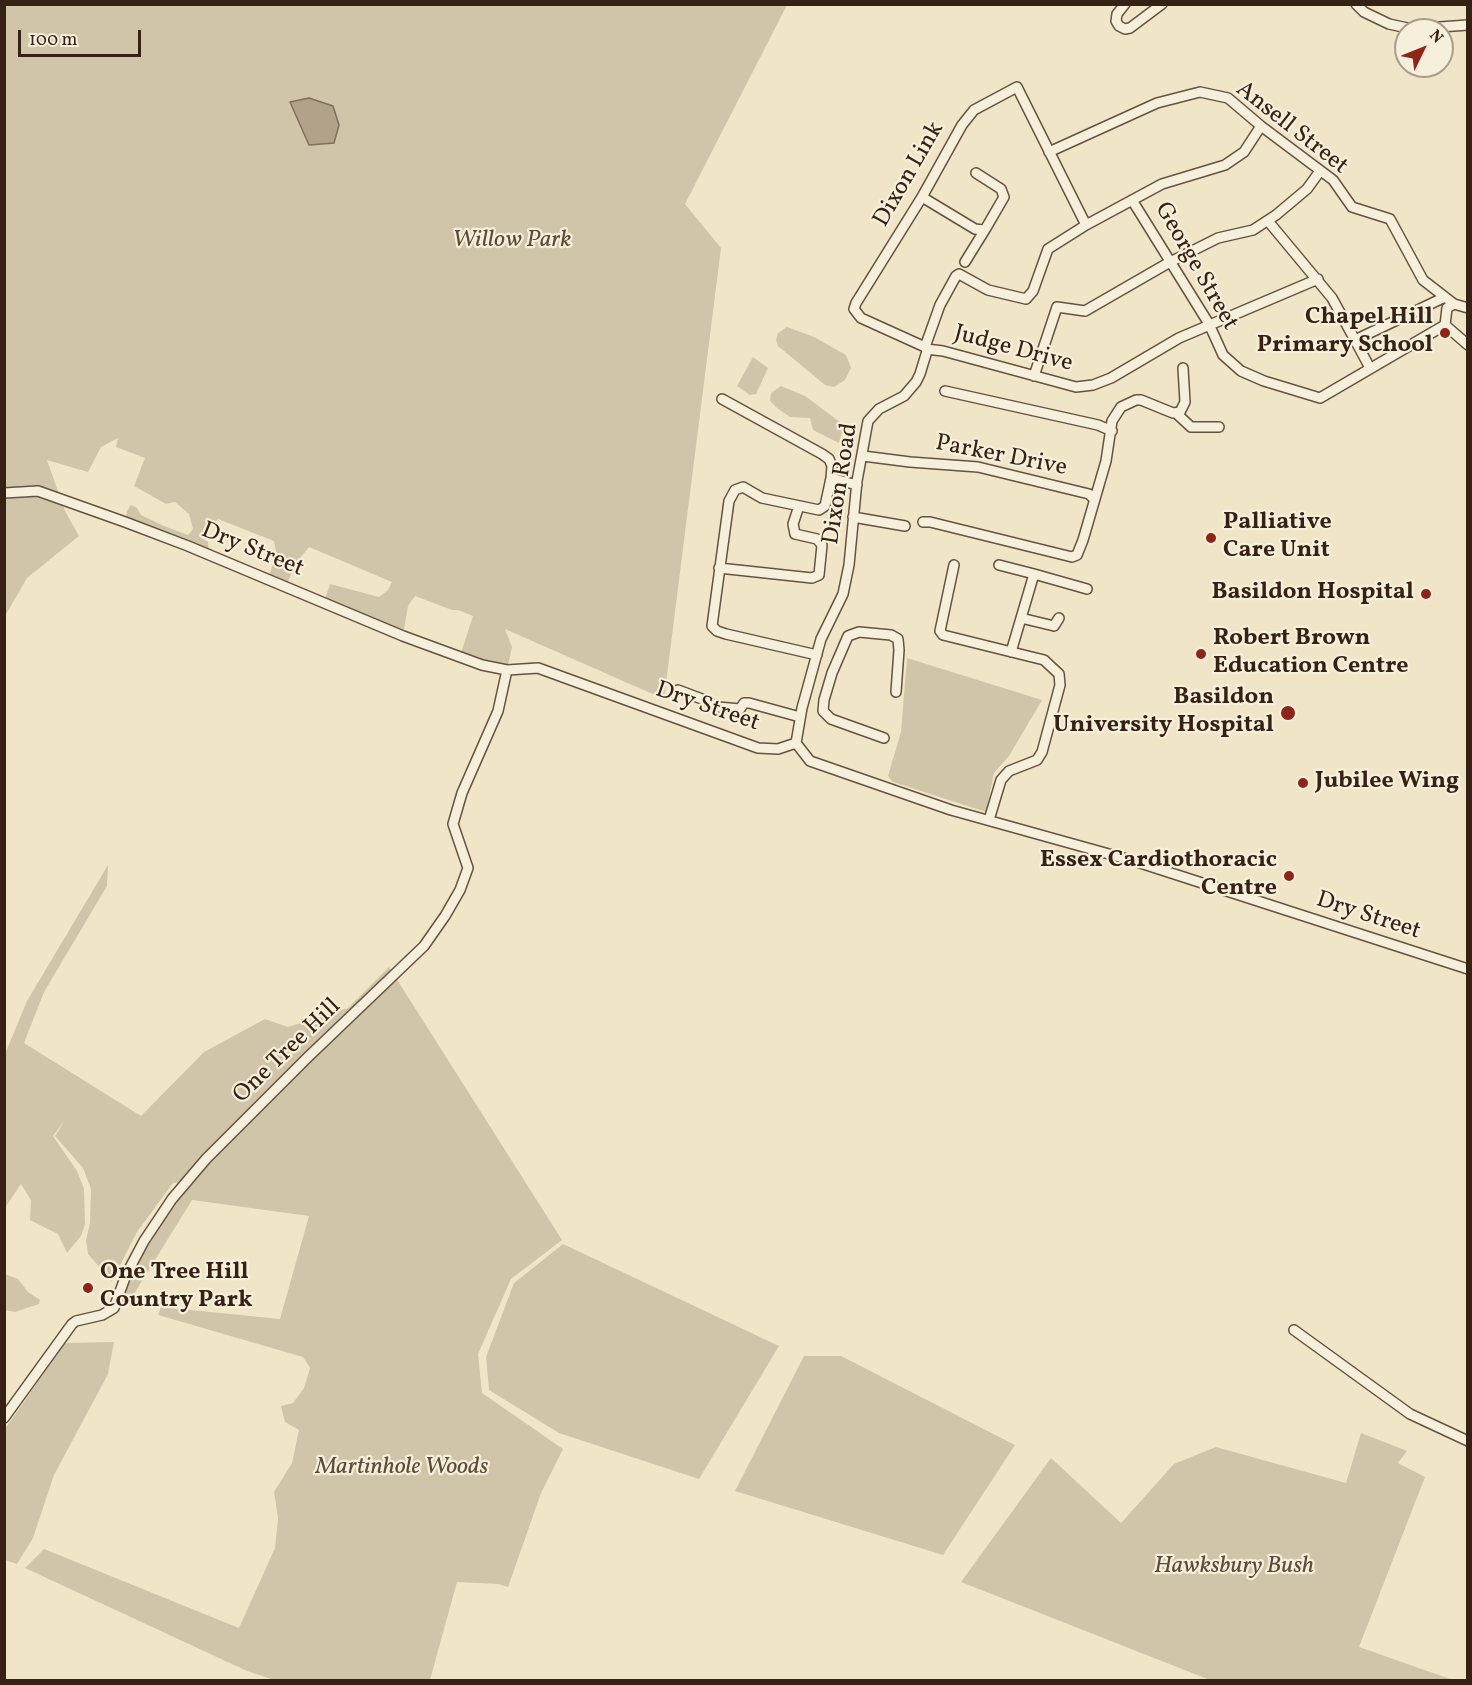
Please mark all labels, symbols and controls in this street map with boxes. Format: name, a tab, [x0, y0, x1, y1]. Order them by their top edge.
scale bar	[21, 18, 144, 56]
north arrow	[1394, 18, 1454, 78]
text: N	[1424, 25, 1448, 49]
text: 100 m	[29, 28, 78, 53]
street label: Ansell Street	[1229, 76, 1353, 182]
street label: Dixon Link	[868, 117, 952, 233]
street label: George Street	[1147, 198, 1243, 336]
park label: Willow Park	[453, 228, 571, 256]
place label: Chapel Hill Primary School	[1257, 305, 1433, 361]
street label: Judge Drive	[950, 320, 1076, 380]
marker: Chapel Hill Primary School	[1438, 326, 1452, 340]
street label: Dixon Road	[818, 421, 866, 547]
street label: Parker Drive	[933, 430, 1069, 484]
place label: Palliative Care Unit	[1223, 510, 1332, 566]
street label: Dry Street	[196, 517, 308, 585]
marker: Palliative Care Unit	[1204, 531, 1218, 545]
place label: Basildon Hospital	[1211, 580, 1414, 608]
marker: Basildon Hospital	[1419, 587, 1433, 601]
place label: Robert Brown Education Centre	[1213, 626, 1409, 682]
marker: Robert Brown Education Centre	[1194, 647, 1208, 661]
street label: Dry Street	[651, 677, 763, 739]
place label: Basildon University Hospital	[1053, 685, 1274, 741]
marker: Basildon University Hospital	[1279, 704, 1297, 722]
place label: Jubilee Wing	[1315, 769, 1459, 797]
marker: Jubilee Wing	[1296, 776, 1310, 790]
place label: Essex Cardiothoracic Centre	[1040, 848, 1277, 904]
marker: Essex Cardiothoracic Centre	[1282, 869, 1296, 883]
street label: Dry Street	[1312, 887, 1424, 947]
street label: One Tree Hill	[228, 994, 348, 1110]
place label: One Tree Hill Country Park	[100, 1260, 252, 1316]
marker: One Tree Hill Country Park	[81, 1281, 95, 1295]
park label: Martinhole Woods	[316, 1455, 488, 1483]
park label: Hawksbury Bush	[1154, 1554, 1314, 1582]

